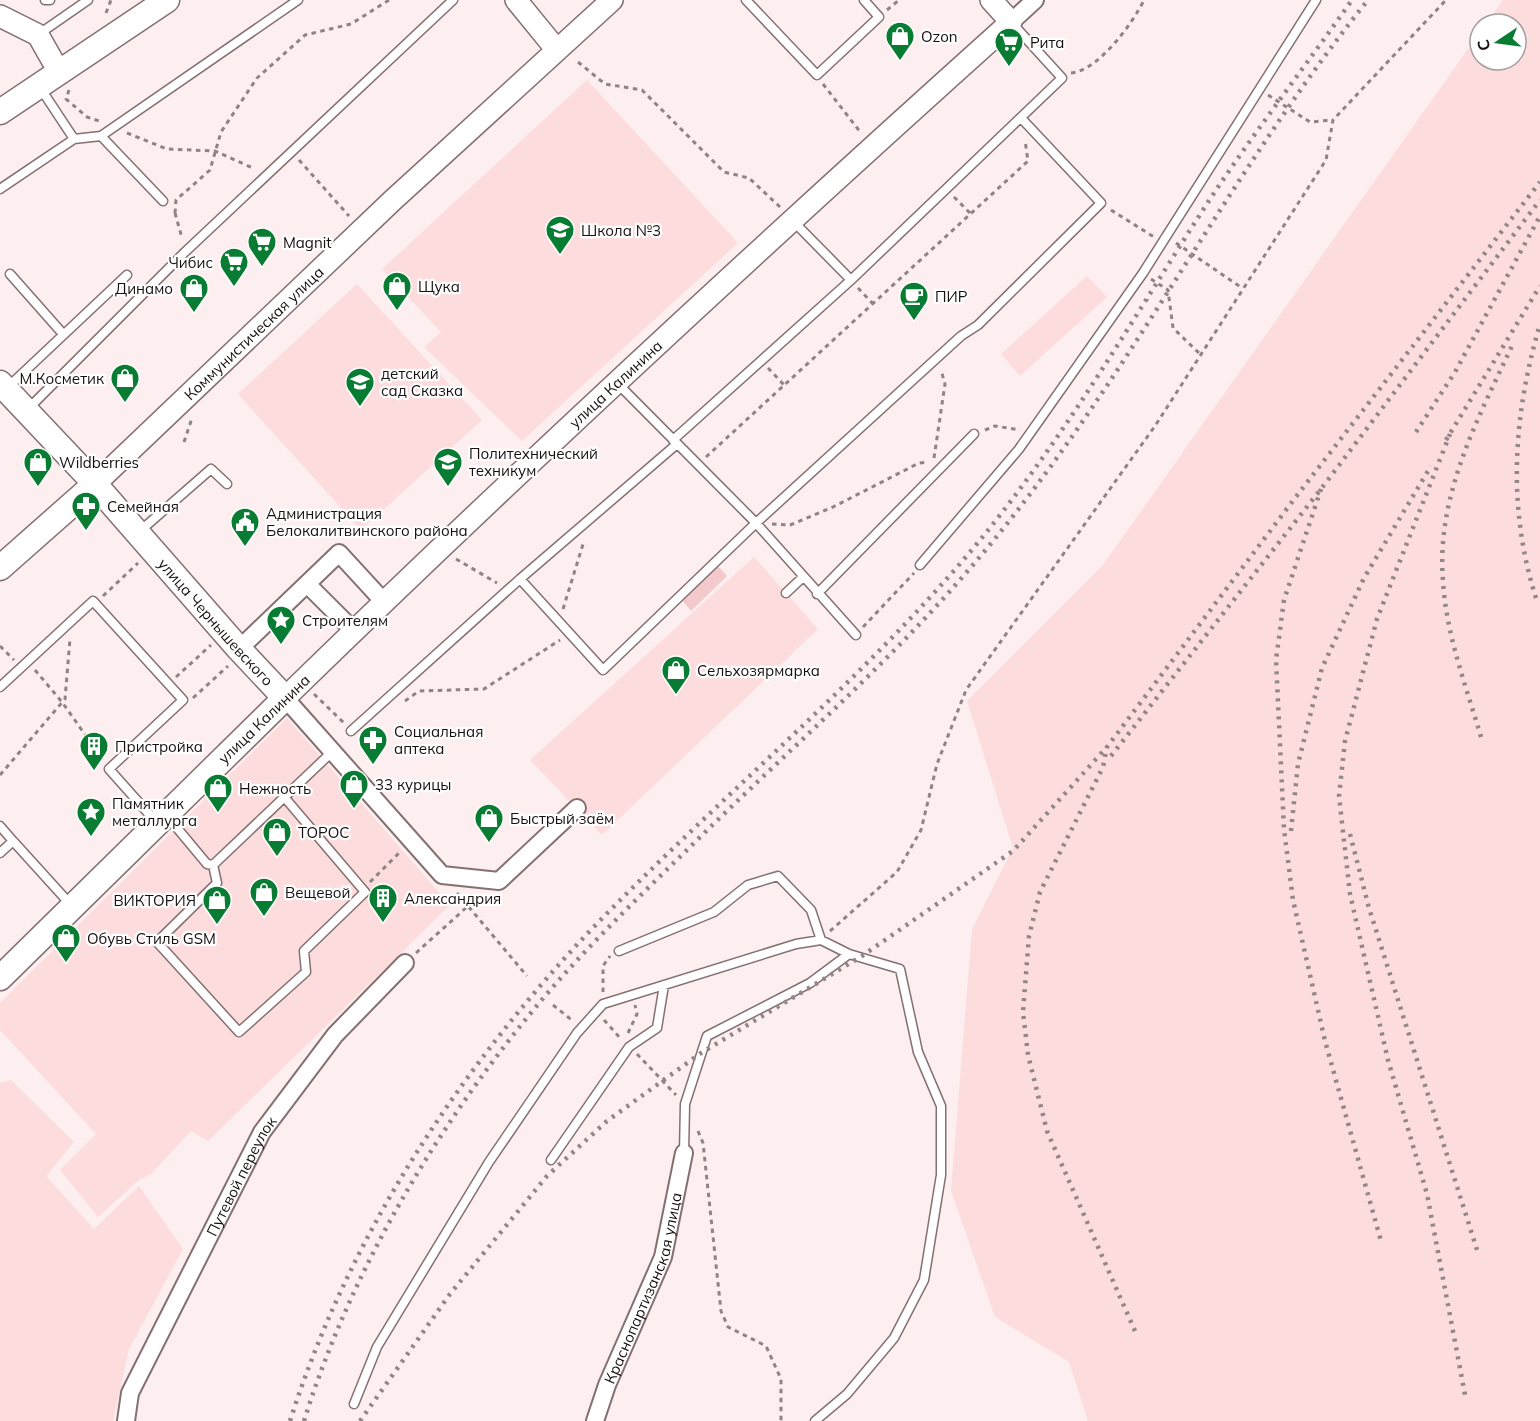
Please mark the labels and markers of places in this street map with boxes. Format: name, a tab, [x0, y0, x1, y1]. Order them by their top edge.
shop icon: Ozon	[884, 20, 916, 62]
supermarket icon: Рита	[993, 26, 1025, 68]
place label: Ozon	[921, 27, 958, 46]
place label: Рита	[1030, 33, 1065, 52]
school or university icon: Школа №3	[544, 214, 576, 256]
place label: Школа №3	[581, 221, 661, 240]
supermarket icon: Magnit	[246, 226, 278, 268]
place label: Magnit	[283, 233, 332, 252]
supermarket icon: Чибис	[218, 246, 250, 288]
place label: Чибис	[168, 253, 213, 272]
shop icon: Щука	[381, 270, 413, 312]
shop icon: Динамо	[178, 272, 210, 314]
place label: Щука	[418, 277, 460, 296]
place label: Динамо	[115, 279, 173, 298]
cafe icon: ПИР	[898, 280, 930, 322]
place label: ПИР	[935, 287, 968, 306]
shop icon: М.Косметик	[109, 362, 141, 404]
place label: детский сад Сказка	[381, 364, 463, 400]
school or university icon: детский сад Сказка	[344, 366, 376, 408]
place label: М.Косметик	[19, 369, 105, 388]
place label: Политехнический техникум	[469, 444, 598, 480]
shop icon: Wildberries	[22, 446, 54, 488]
school or university icon: Политехнический техникум	[432, 446, 464, 488]
place label: Wildberries	[59, 453, 139, 472]
pharmacy icon: Семейная	[70, 490, 102, 532]
place label: Семейная	[107, 497, 179, 516]
place label: Администрация Белокалитвинского района	[266, 504, 468, 540]
public building icon: Администрация Белокалитвинского района	[229, 506, 261, 548]
place icon: Строителям	[265, 604, 297, 646]
place label: Строителям	[302, 611, 388, 630]
shop icon: Сельхозярмарка	[660, 654, 692, 696]
place label: Сельхозярмарка	[697, 661, 820, 680]
place label: Социальная аптека	[394, 722, 483, 758]
pharmacy icon: Социальная аптека	[357, 724, 389, 766]
building icon: Пристройка	[78, 730, 110, 772]
place label: Пристройка	[115, 737, 203, 756]
shop icon: 33 курицы	[338, 768, 370, 810]
shop icon: Нежность	[202, 772, 234, 814]
place label: 33 курицы	[375, 775, 452, 794]
place label: Нежность	[239, 779, 311, 798]
place label: Памятник металлурга	[112, 794, 197, 830]
place icon: Памятник металлурга	[75, 796, 107, 838]
shop icon: Быстрый заём	[473, 802, 505, 844]
place label: Быстрый заём	[510, 809, 614, 828]
shop icon: ТОРОС	[261, 816, 293, 858]
place label: ТОРОС	[298, 823, 349, 842]
shop icon: Вещевой	[248, 876, 280, 918]
building icon: Александрия	[367, 882, 399, 924]
place label: Вещевой	[285, 883, 350, 902]
shop icon: ВИКТОРИЯ	[201, 884, 233, 926]
place label: Александрия	[404, 889, 501, 908]
place label: ВИКТОРИЯ	[113, 891, 196, 910]
shop icon: Обувь Стиль GSM	[50, 922, 82, 964]
place label: Обувь Стиль GSM	[87, 929, 216, 948]

